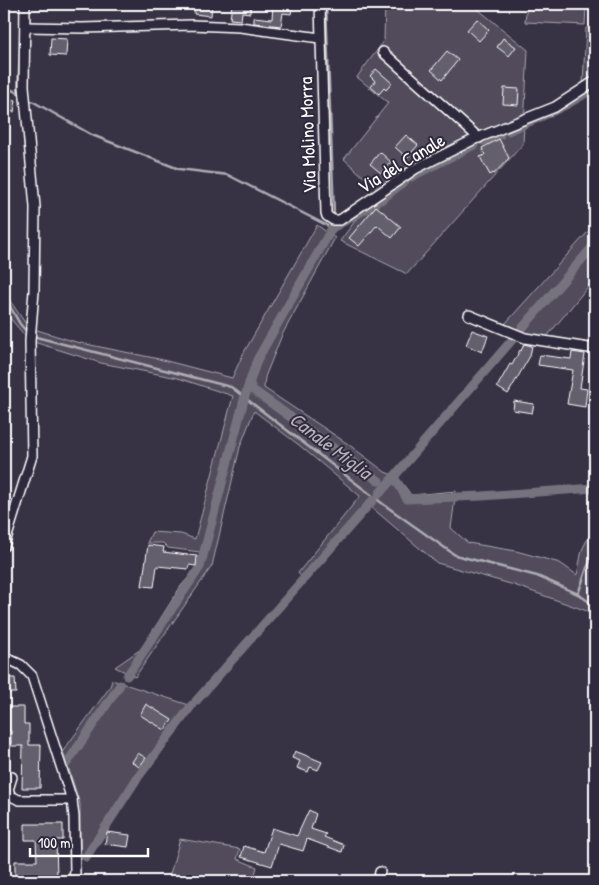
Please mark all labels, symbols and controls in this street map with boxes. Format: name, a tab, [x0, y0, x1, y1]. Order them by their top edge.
street label: Via Molino Morra	[292, 76, 322, 194]
street label: Via del Canale	[352, 126, 450, 199]
water label: Canale Miglia	[284, 405, 379, 487]
scale bar	[30, 825, 148, 857]
text: 100 m	[38, 832, 71, 853]

